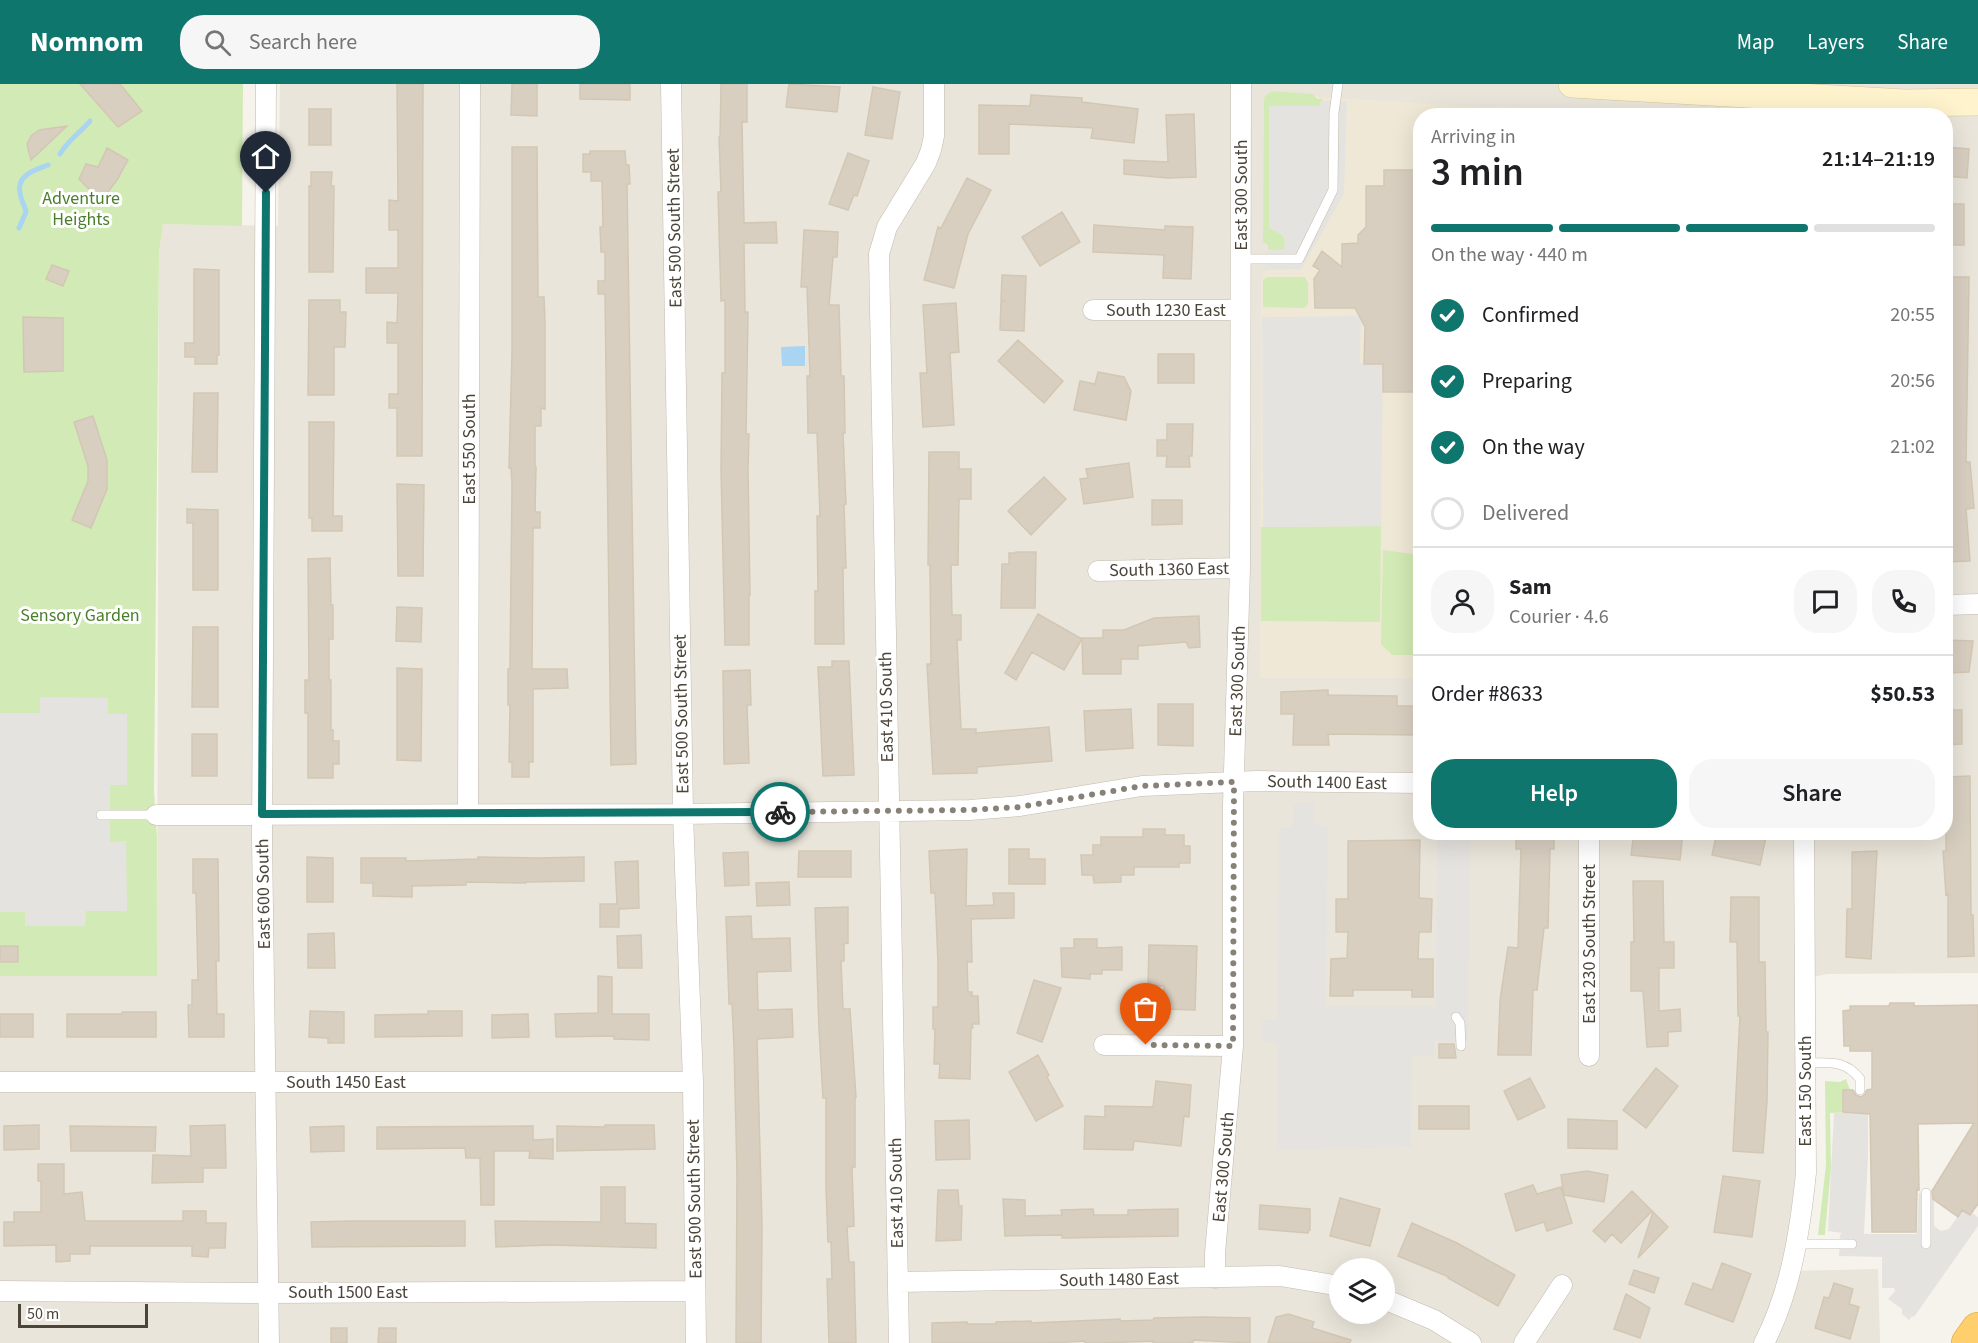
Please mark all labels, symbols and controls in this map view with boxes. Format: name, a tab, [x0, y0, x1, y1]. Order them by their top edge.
search box	[180, 15, 600, 69]
text: Nomnom	[30, 22, 144, 62]
icon: search	[201, 26, 234, 59]
text: Search here	[249, 26, 357, 58]
text: Map	[1737, 27, 1774, 57]
text: Layers	[1807, 27, 1864, 57]
text: Share	[1897, 27, 1948, 57]
text: Arriving in	[1431, 123, 1516, 151]
pin	[240, 131, 291, 193]
icon: home	[249, 140, 282, 173]
street label: East 300 South	[1229, 140, 1254, 250]
text: 21:14–21:19	[1822, 143, 1935, 175]
text: 3 min	[1431, 145, 1524, 201]
street label: East 500 South Street	[661, 148, 688, 308]
park label: Adventure Heights	[42, 186, 120, 232]
text: On the way · 440 m	[1431, 241, 1588, 269]
street label: South 1230 East	[1106, 298, 1226, 323]
icon: check	[1431, 299, 1464, 332]
text: Confirmed	[1482, 299, 1579, 331]
text: 20:55	[1890, 301, 1935, 329]
icon: check	[1431, 365, 1464, 398]
text: Preparing	[1482, 365, 1572, 397]
text: 20:56	[1890, 367, 1935, 395]
street label: East 550 South	[457, 394, 482, 504]
icon: check	[1431, 431, 1464, 464]
text: On the way	[1482, 431, 1585, 463]
text: 21:02	[1890, 433, 1935, 461]
text: Delivered	[1482, 497, 1569, 529]
street label: South 1360 East	[1109, 556, 1229, 583]
button: person	[1431, 570, 1494, 633]
button: chat	[1794, 570, 1857, 633]
button: phone	[1872, 570, 1935, 633]
text: Sam	[1509, 571, 1552, 603]
park label: Sensory Garden	[20, 603, 140, 628]
text: Courier · 4.6	[1509, 603, 1609, 631]
street label: East 300 South	[1223, 625, 1252, 737]
street label: East 500 South Street	[668, 634, 695, 794]
street label: East 410 South	[873, 651, 900, 763]
text: Order #8633	[1431, 678, 1543, 710]
text: $50.53	[1870, 678, 1935, 710]
button: Help	[1431, 759, 1677, 828]
button: Share	[1689, 759, 1935, 828]
street label: South 1400 East	[1267, 769, 1387, 796]
courier	[750, 782, 810, 842]
icon: bike	[764, 796, 797, 829]
street label: East 600 South	[250, 838, 277, 950]
street label: East 230 South Street	[1577, 864, 1602, 1024]
pin	[1120, 983, 1171, 1045]
icon: bag	[1129, 992, 1162, 1025]
street label: East 150 South	[1793, 1036, 1818, 1146]
street label: South 1450 East	[286, 1070, 406, 1095]
street label: East 300 South	[1206, 1111, 1241, 1223]
street label: East 500 South Street	[681, 1119, 708, 1279]
street label: East 410 South	[883, 1137, 910, 1249]
map controls	[1329, 1258, 1395, 1324]
button: layers	[1329, 1258, 1395, 1324]
street label: South 1480 East	[1059, 1266, 1179, 1293]
street label: South 1500 East	[288, 1280, 408, 1305]
scale bar	[18, 1301, 148, 1328]
text: 50 m	[27, 1303, 59, 1325]

